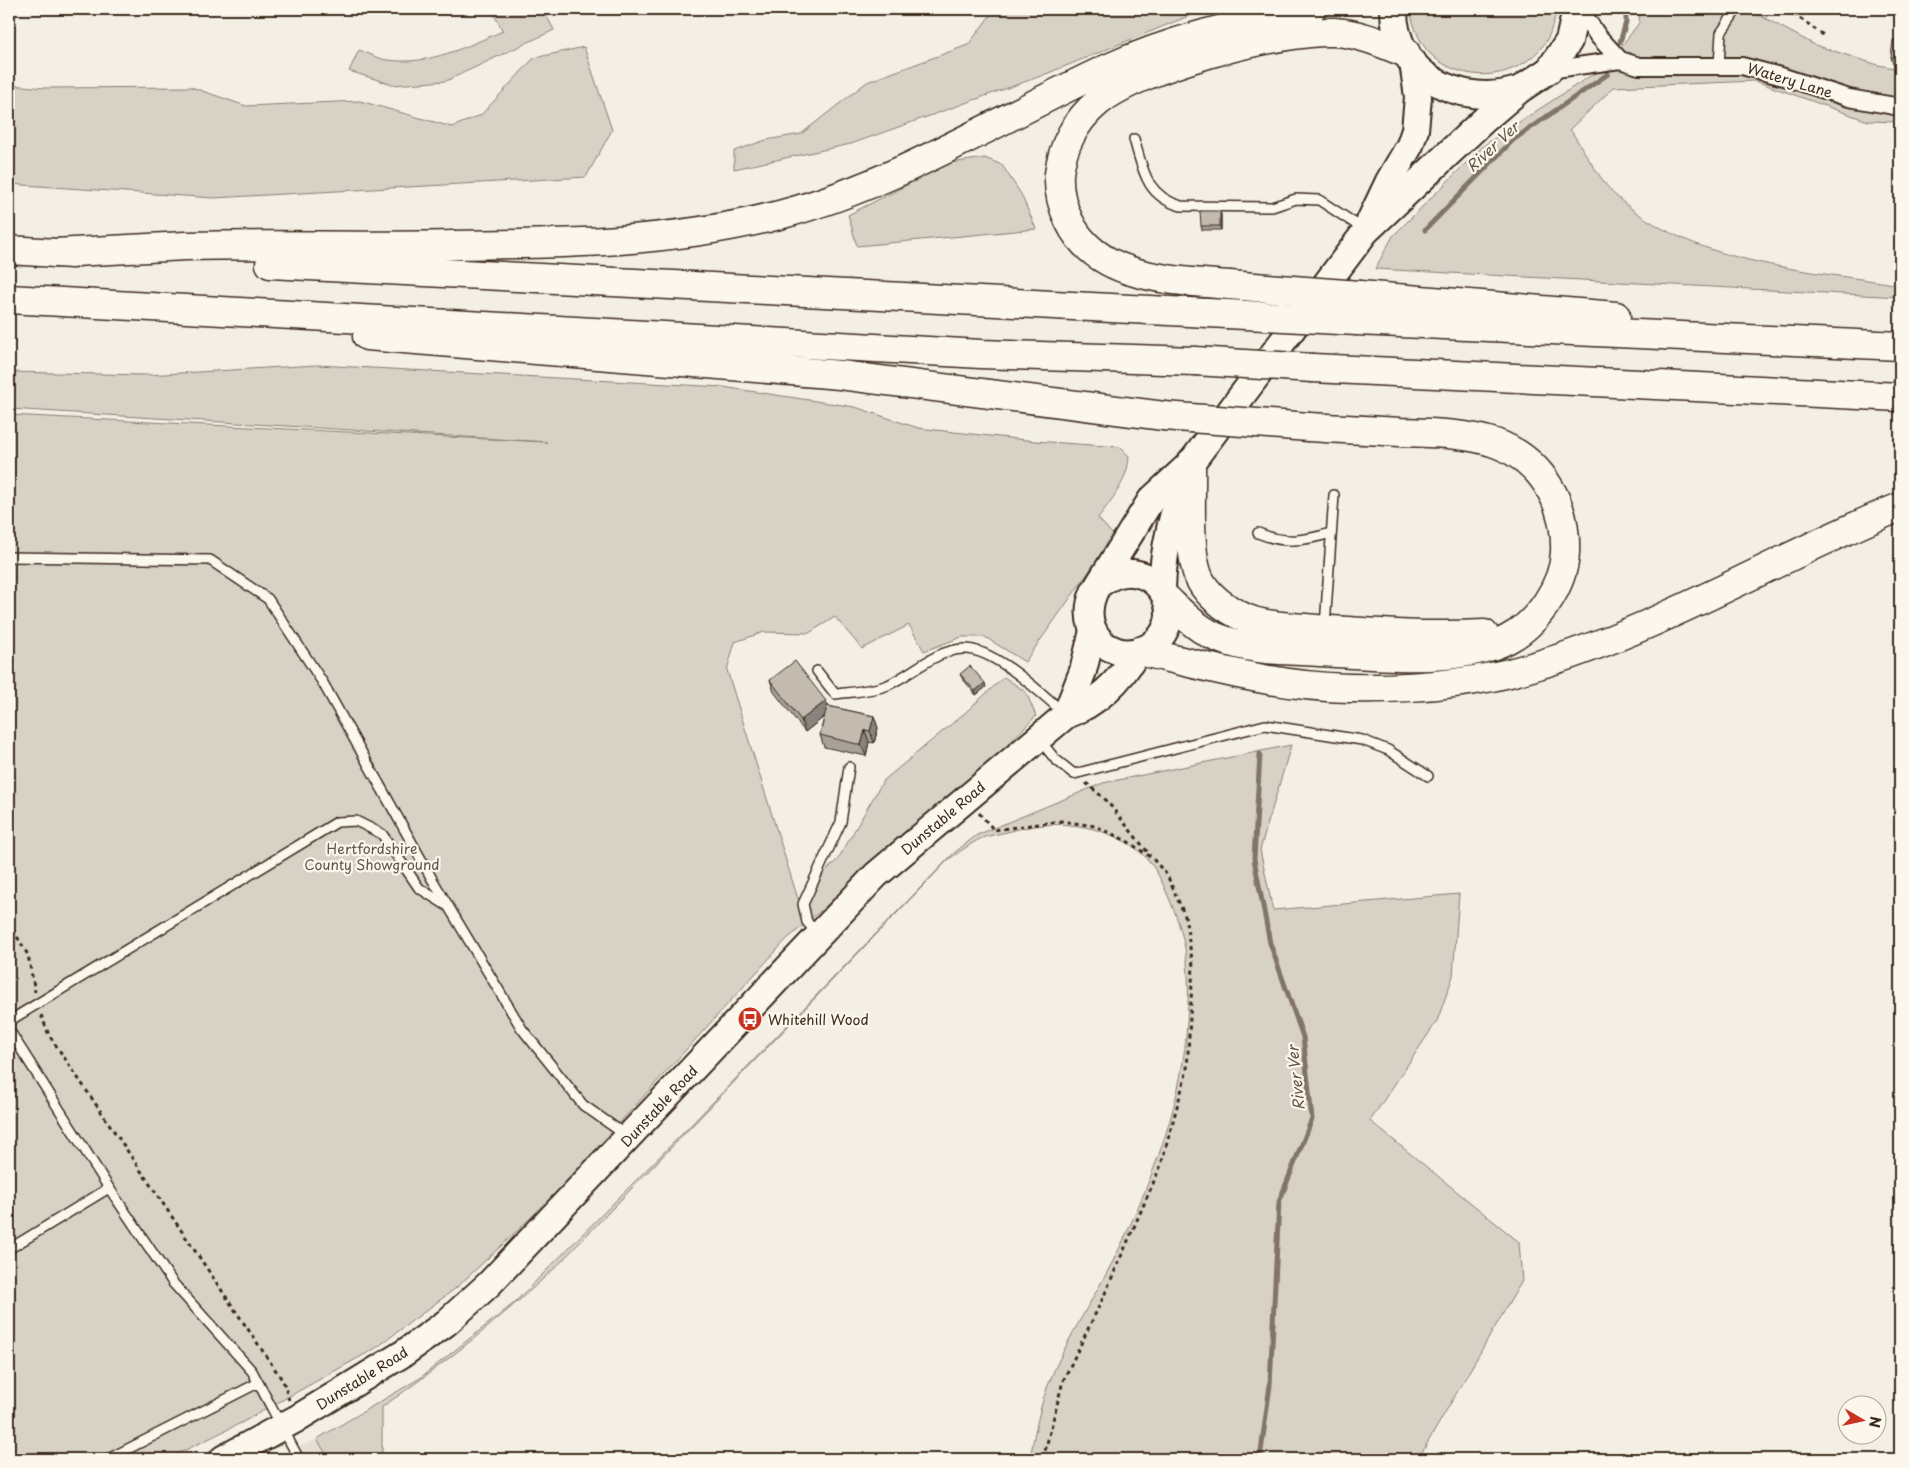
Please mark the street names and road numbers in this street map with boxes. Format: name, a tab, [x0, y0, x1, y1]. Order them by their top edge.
street label: Watery Lane	[1745, 57, 1835, 103]
street label: Dunstable Road	[896, 776, 990, 860]
street label: Dunstable Road	[616, 1061, 702, 1151]
street label: Dunstable Road	[312, 1341, 412, 1415]

